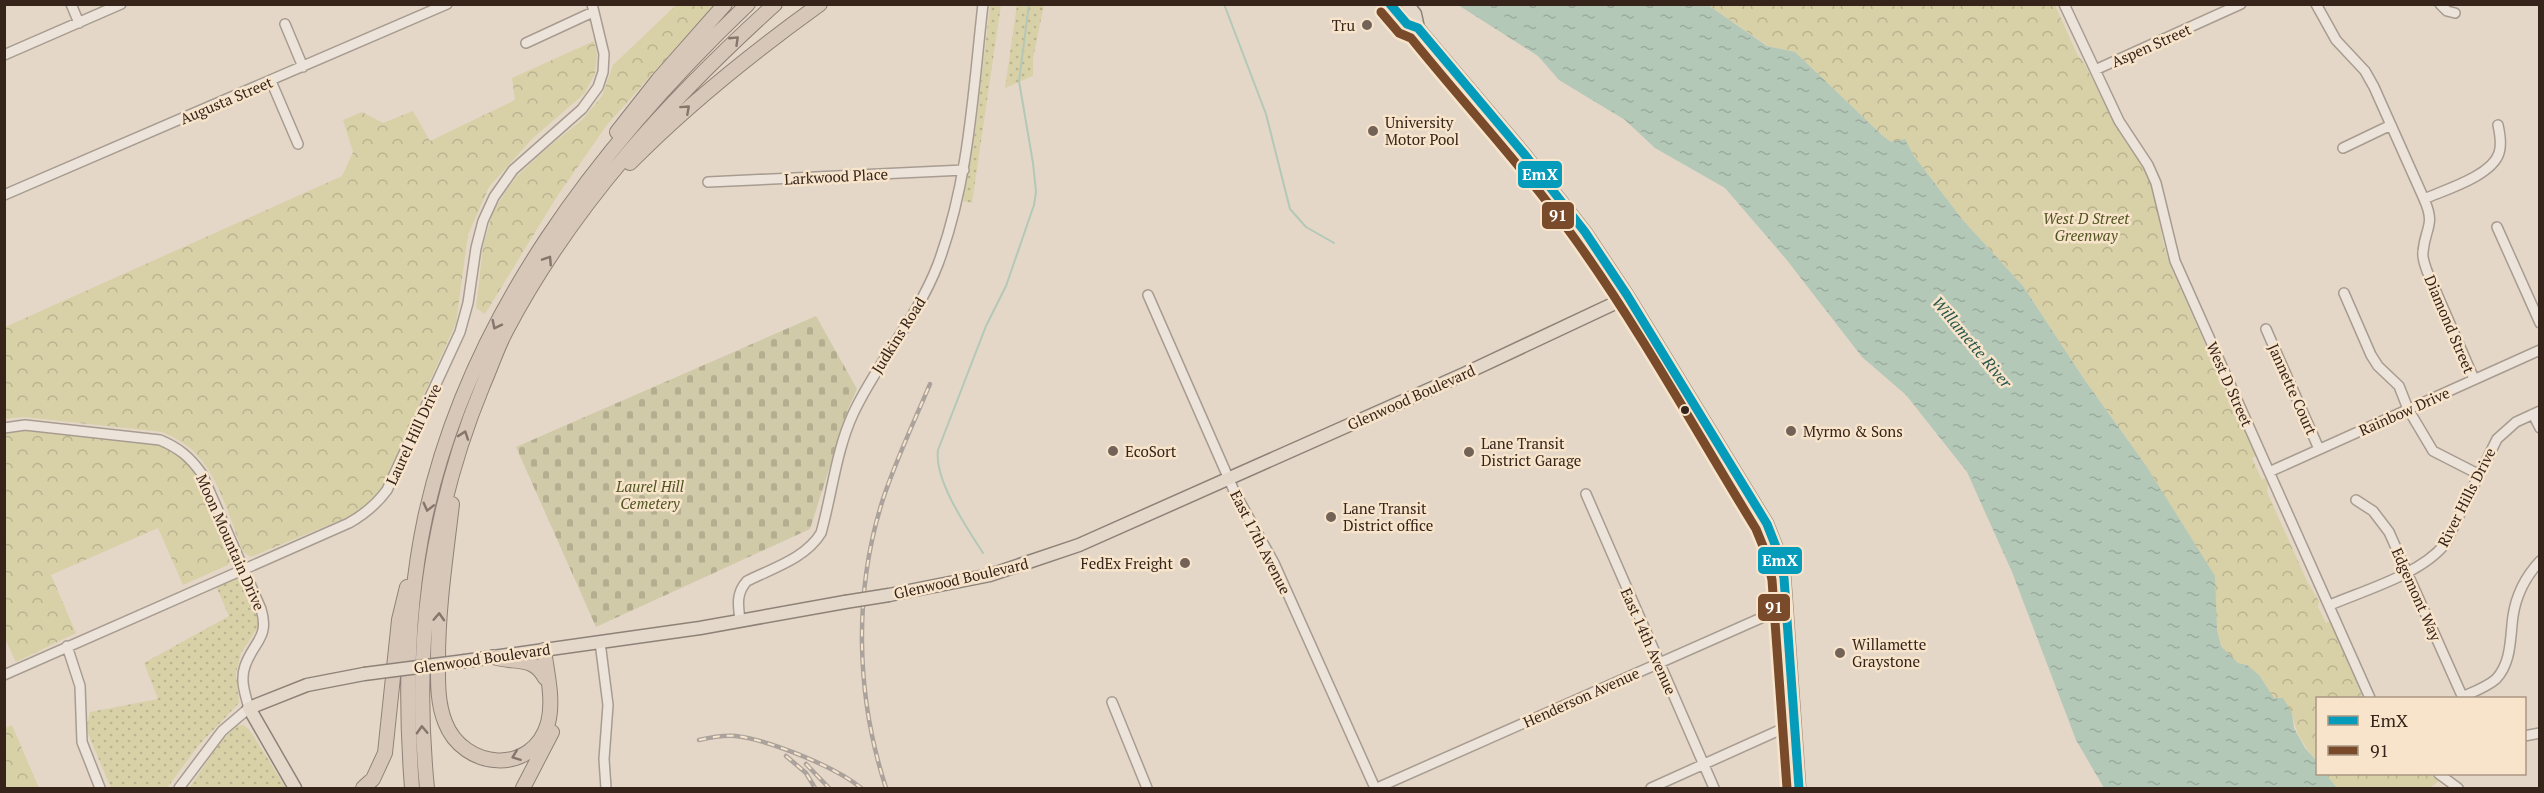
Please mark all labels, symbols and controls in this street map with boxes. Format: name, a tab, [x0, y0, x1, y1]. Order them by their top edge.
place label: Tru	[1332, 15, 1355, 35]
marker: Tru	[1360, 18, 1374, 32]
street label: Aspen Street	[2108, 18, 2194, 71]
one-way arrow	[728, 37, 739, 48]
street label: Augusta Street	[177, 71, 276, 128]
one-way arrow	[679, 105, 689, 116]
place label: University Motor Pool	[1385, 112, 1459, 149]
marker: University Motor Pool	[1366, 124, 1380, 138]
line badge: EmX	[1517, 160, 1563, 189]
street label: Larkwood Place	[784, 163, 888, 189]
text: EmX	[1522, 163, 1558, 185]
line badge: 91	[1541, 201, 1575, 230]
text: 91	[1549, 204, 1567, 226]
park label: West D Street Greenway	[2043, 208, 2130, 245]
one-way arrow	[541, 256, 553, 266]
street label: Diamond Street	[2420, 272, 2480, 377]
water label: Willamette River	[1927, 291, 2017, 393]
street label: Judkins Road	[867, 293, 929, 377]
one-way arrow	[492, 318, 503, 329]
street label: West D Street	[2202, 339, 2258, 430]
street label: Jannette Court	[2264, 340, 2322, 438]
street label: Glenwood Boulevard	[1344, 360, 1478, 434]
street label: Laurel Hill Drive	[381, 380, 445, 488]
street label: Rainbow Drive	[2356, 382, 2452, 440]
unlabelled marker	[1679, 404, 1691, 416]
place label: Myrmo & Sons	[1803, 421, 1903, 441]
marker: Myrmo & Sons	[1784, 424, 1798, 438]
one-way arrow	[457, 430, 470, 441]
place label: Lane Transit District Garage	[1481, 433, 1581, 470]
place label: EcoSort	[1125, 441, 1177, 461]
marker: EcoSort	[1106, 444, 1120, 458]
street label: River Hills Drive	[2432, 444, 2500, 550]
marker: Lane Transit District Garage	[1462, 445, 1476, 459]
street label: Moon Mountain Drive	[192, 471, 270, 613]
park label: Laurel Hill Cemetery	[615, 476, 685, 513]
street label: East 17th Avenue	[1226, 487, 1296, 597]
place label: Lane Transit District office	[1343, 498, 1433, 535]
one-way arrow	[423, 501, 435, 512]
marker: Lane Transit District office	[1324, 510, 1338, 524]
street label: Edgemont Way	[2388, 544, 2447, 644]
line badge: EmX	[1757, 546, 1803, 575]
text: EmX	[1762, 549, 1798, 571]
street label: Glenwood Boulevard	[892, 553, 1030, 603]
place label: FedEx Freight	[1081, 553, 1173, 573]
marker: FedEx Freight	[1178, 556, 1192, 570]
street label: East 14th Avenue	[1617, 584, 1681, 698]
line badge: 91	[1757, 593, 1791, 622]
text: 91	[1765, 596, 1783, 618]
one-way arrow	[432, 612, 445, 621]
place label: Willamette Graystone	[1852, 634, 1926, 671]
street label: Glenwood Boulevard	[412, 639, 552, 677]
marker: Willamette Graystone	[1833, 646, 1847, 660]
street label: Henderson Avenue	[1520, 662, 1642, 732]
legend	[2316, 697, 2526, 775]
text: EmX	[2370, 708, 2408, 732]
one-way arrow	[416, 726, 429, 735]
text: 91	[2370, 738, 2389, 762]
one-way arrow	[511, 749, 522, 761]

